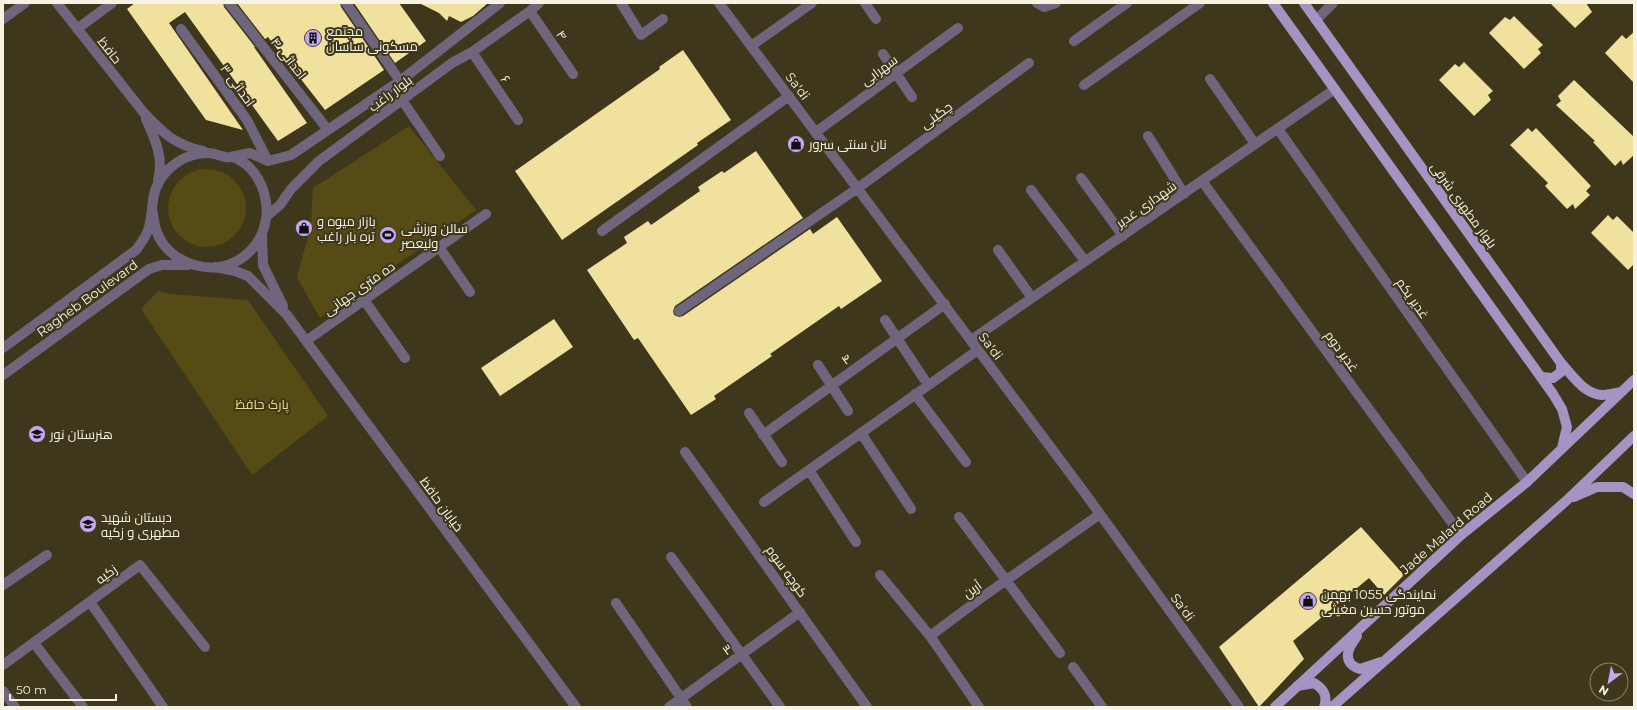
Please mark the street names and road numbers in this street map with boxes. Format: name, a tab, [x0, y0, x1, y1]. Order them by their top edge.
street label: ۴	[553, 27, 571, 43]
street label: حافظ	[95, 34, 125, 66]
street label: احداثی ۴	[268, 34, 310, 82]
street label: سهرابی	[857, 51, 901, 89]
street label: احداثی ۳	[217, 61, 259, 109]
street label: Sa'di	[782, 69, 814, 103]
street label: بلوار راغب	[365, 71, 415, 115]
street label: ۶	[498, 72, 514, 86]
street label: چگینی	[917, 98, 956, 134]
street label: بلوار مطهری شرقی	[1428, 159, 1500, 251]
street label: شهداری غدیر	[1112, 177, 1179, 231]
street label: Ragheb Boulevard	[33, 256, 141, 340]
street label: ده متری جهانی	[320, 258, 398, 318]
street label: غدیر یکم	[1392, 275, 1433, 323]
street label: غدیر دوم	[1320, 327, 1362, 376]
street label: Sa'di	[975, 329, 1007, 363]
street label: ۴	[838, 350, 854, 368]
street label: خیابان حافظ	[417, 474, 467, 534]
street label: Jade Malard Road	[1396, 489, 1495, 578]
street label: کوچه سوم	[761, 542, 811, 601]
street label: زکیه	[92, 561, 120, 587]
street label: آرین	[959, 577, 985, 601]
street label: Sa'di	[1168, 590, 1198, 624]
street label: ۳	[719, 640, 735, 658]

